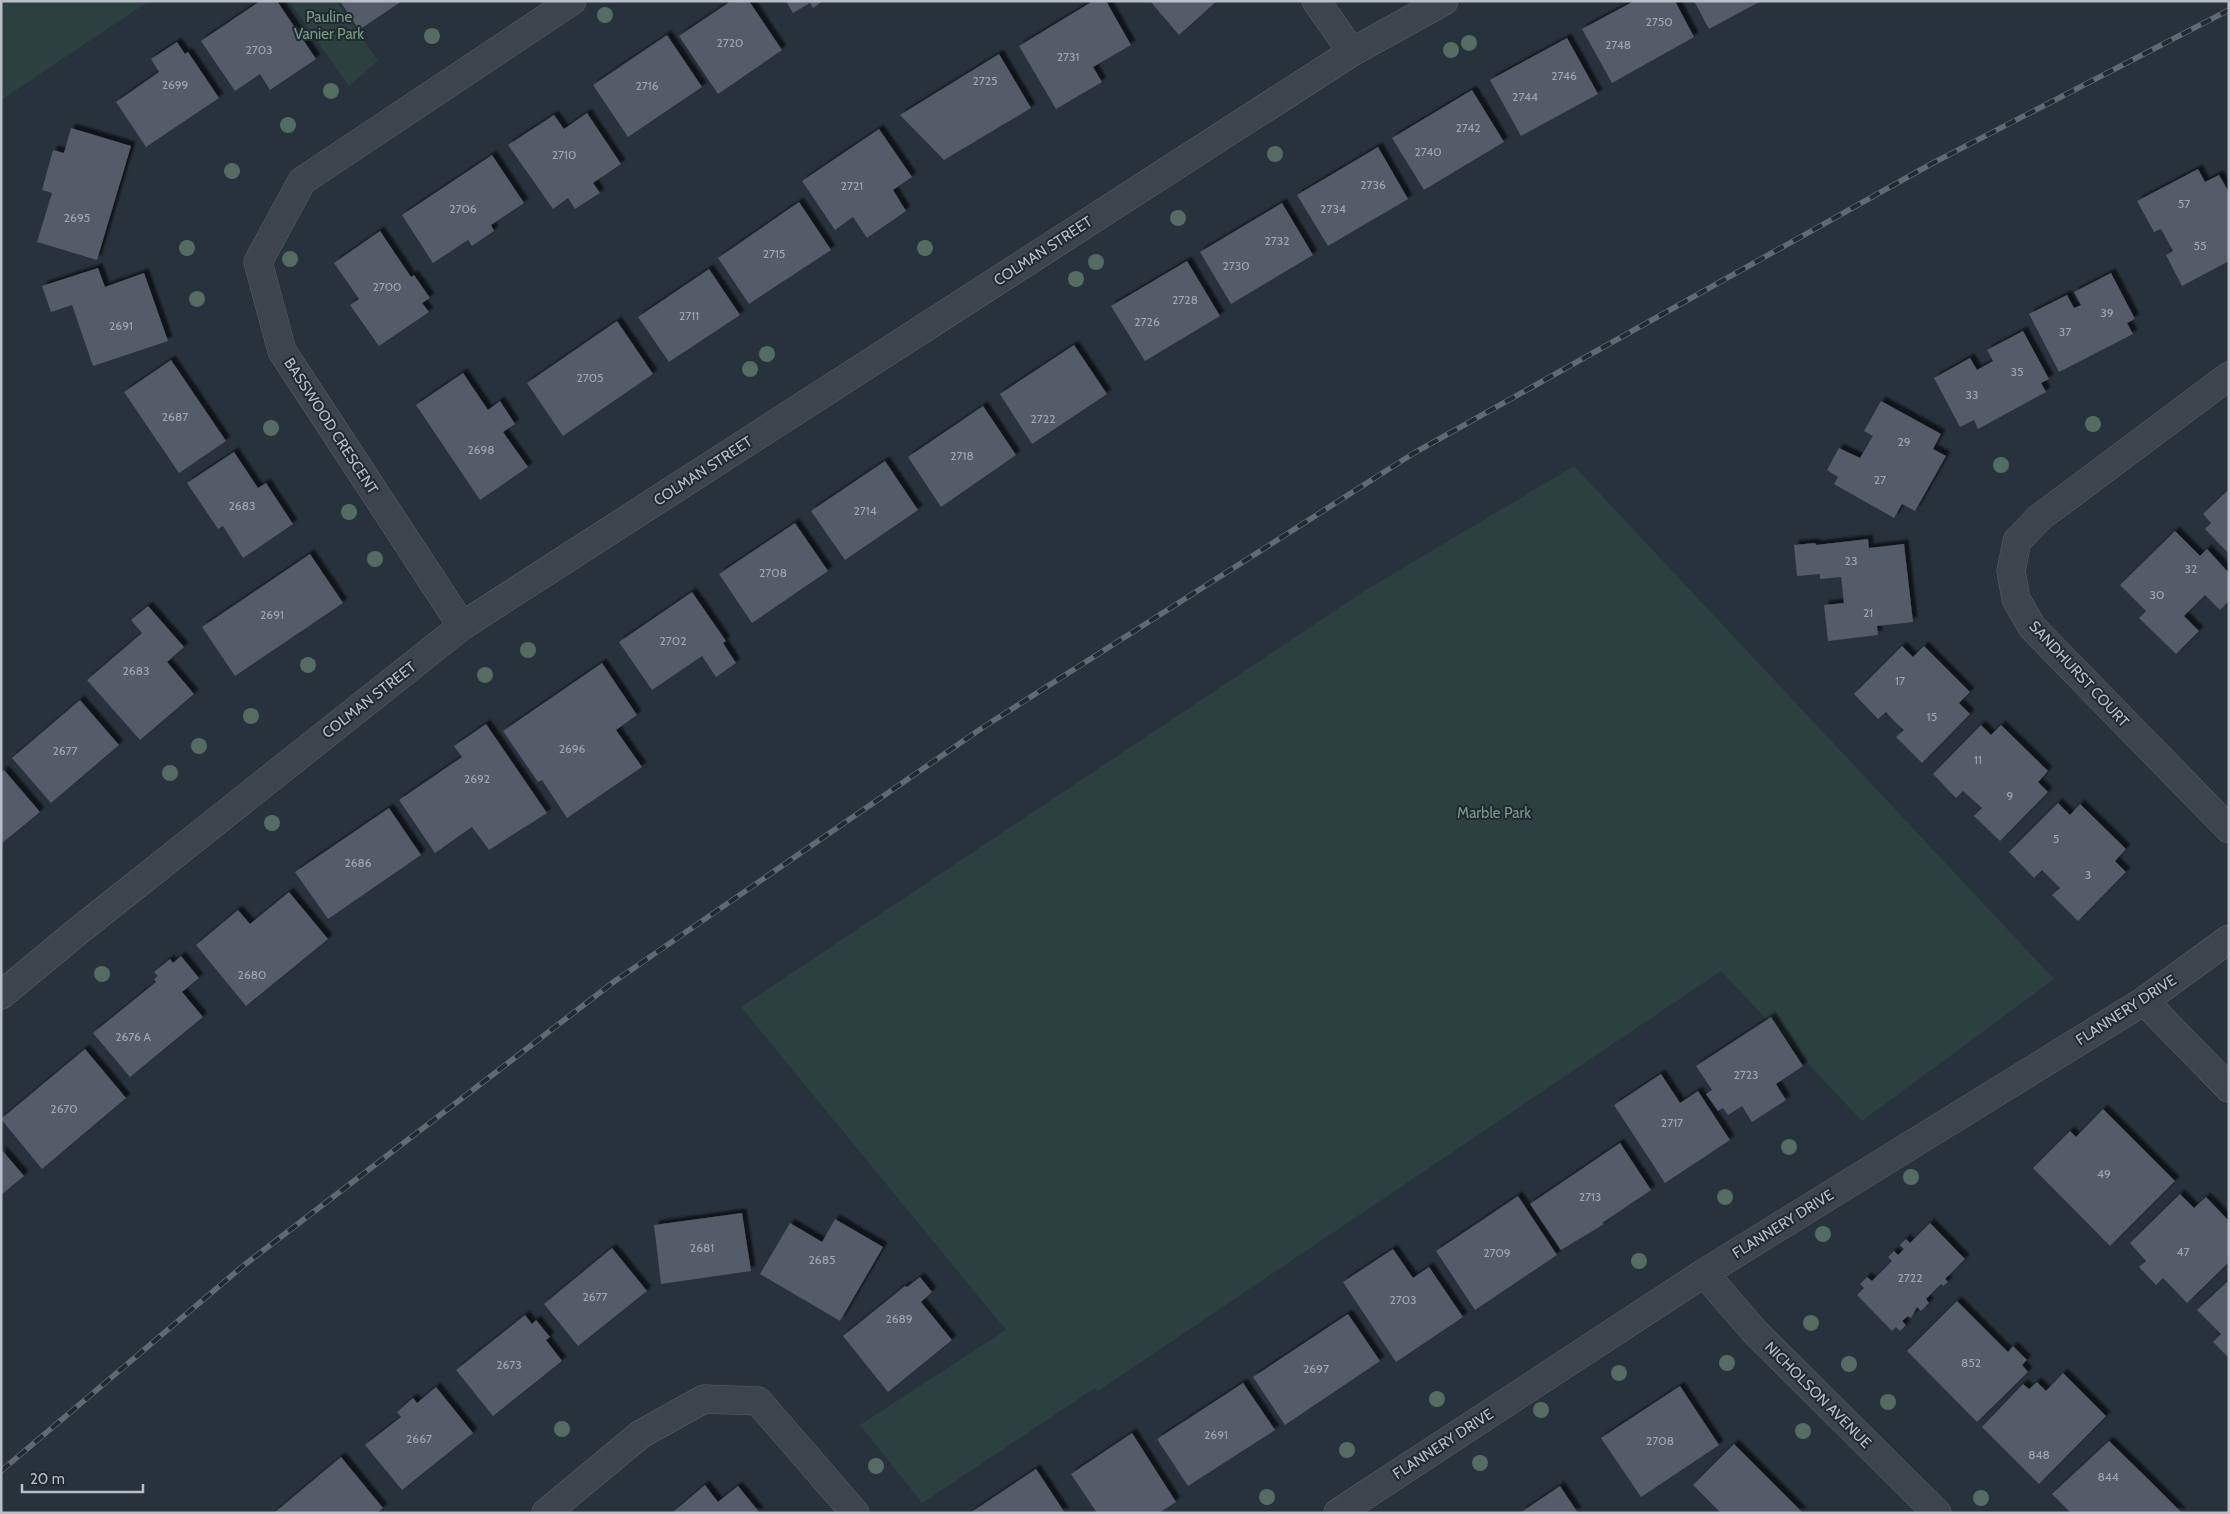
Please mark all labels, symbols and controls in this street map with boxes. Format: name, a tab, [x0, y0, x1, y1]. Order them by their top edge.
park label: Pauline Vanier Park	[294, 8, 364, 43]
house number: 2750	[1645, 14, 1673, 29]
house number: 2720	[717, 35, 744, 50]
house number: 2748	[1605, 37, 1631, 52]
house number: 2703	[245, 42, 273, 57]
house number: 2731	[1057, 49, 1079, 64]
house number: 2746	[1551, 68, 1577, 83]
house number: 2725	[972, 73, 998, 88]
house number: 2699	[162, 77, 189, 92]
house number: 2716	[635, 78, 659, 93]
house number: 2744	[1512, 89, 1538, 104]
house number: 2742	[1455, 120, 1481, 135]
house number: 2740	[1414, 144, 1442, 159]
house number: 2710	[552, 147, 576, 162]
house number: 2736	[1360, 177, 1386, 192]
house number: 2721	[841, 178, 863, 193]
house number: 57	[2178, 196, 2190, 211]
house number: 2706	[449, 201, 477, 216]
house number: 2734	[1320, 201, 1346, 216]
house number: 2695	[64, 210, 90, 225]
street label: COLMAN STREET	[990, 212, 1096, 290]
house number: 2732	[1264, 233, 1290, 248]
house number: 55	[2194, 238, 2206, 253]
house number: 2715	[763, 246, 785, 261]
house number: 2730	[1222, 258, 1250, 273]
house number: 2700	[373, 279, 401, 294]
house number: 2728	[1172, 292, 1198, 307]
house number: 39	[2100, 305, 2114, 320]
house number: 2711	[679, 308, 699, 323]
house number: 2726	[1134, 314, 1160, 329]
house number: 2691	[109, 318, 133, 333]
house number: 37	[2059, 324, 2071, 339]
street label: BASSWOOD CRESCENT	[280, 355, 382, 497]
house number: 35	[2011, 364, 2023, 379]
house number: 2705	[576, 370, 604, 385]
house number: 33	[1966, 387, 1978, 402]
house number: 2687	[162, 409, 188, 424]
house number: 2722	[1031, 411, 1055, 426]
street label: COLMAN STREET	[650, 432, 756, 510]
house number: 29	[1897, 434, 1911, 449]
house number: 2698	[467, 442, 495, 457]
house number: 2718	[950, 448, 974, 463]
house number: 27	[1874, 472, 1886, 487]
house number: 2683	[229, 498, 255, 513]
house number: 2714	[853, 503, 877, 518]
house number: 23	[1845, 553, 1857, 568]
house number: 32	[2185, 561, 2197, 576]
house number: 2708	[759, 565, 787, 580]
house number: 30	[2150, 587, 2164, 602]
house number: 21	[1863, 605, 1873, 620]
house number: 2691	[260, 607, 284, 622]
street label: SANDHURST COURT	[2025, 617, 2133, 731]
house number: 2702	[660, 633, 686, 648]
street label: COLMAN STREET	[319, 658, 419, 742]
house number: 2683	[123, 663, 149, 678]
house number: 17	[1895, 673, 1905, 688]
house number: 15	[1927, 709, 1937, 724]
house number: 2696	[559, 741, 586, 756]
house number: 2677	[52, 743, 78, 758]
house number: 11	[1974, 752, 1982, 767]
house number: 2692	[464, 771, 490, 786]
house number: 9	[2007, 788, 2014, 803]
park label: Marble Park	[1457, 804, 1531, 822]
house number: 5	[2053, 831, 2059, 846]
house number: 2686	[344, 855, 372, 870]
house number: 3	[2085, 867, 2091, 882]
house number: 2680	[238, 967, 266, 982]
street label: FLANNERY DRIVE	[2072, 971, 2180, 1049]
house number: 2676 A	[115, 1029, 151, 1044]
house number: 2723	[1733, 1067, 1759, 1082]
house number: 2670	[50, 1101, 78, 1116]
house number: 2717	[1661, 1115, 1683, 1130]
house number: 49	[2097, 1166, 2111, 1181]
street label: FLANNERY DRIVE	[1729, 1186, 1837, 1262]
house number: 2713	[1579, 1189, 1601, 1204]
house number: 2681	[690, 1240, 714, 1255]
house number: 47	[2177, 1244, 2189, 1259]
house number: 2709	[1483, 1245, 1511, 1260]
house number: 2685	[809, 1252, 835, 1267]
house number: 2722	[1898, 1270, 1922, 1285]
house number: 2677	[582, 1289, 608, 1304]
house number: 2703	[1389, 1292, 1417, 1307]
house number: 2689	[885, 1311, 913, 1326]
street label: NICHOLSON AVENUE	[1761, 1338, 1875, 1452]
house number: 852	[1961, 1355, 1981, 1370]
house number: 2673	[496, 1357, 522, 1372]
house number: 2697	[1303, 1361, 1329, 1376]
street label: FLANNERY DRIVE	[1389, 1405, 1497, 1483]
house number: 2691	[1204, 1427, 1228, 1442]
house number: 2667	[406, 1431, 432, 1446]
house number: 2708	[1646, 1433, 1674, 1448]
house number: 848	[2028, 1447, 2050, 1462]
scale bar	[22, 1462, 144, 1494]
house number: 844	[2097, 1469, 2119, 1484]
text: 20 m	[30, 1470, 65, 1488]

